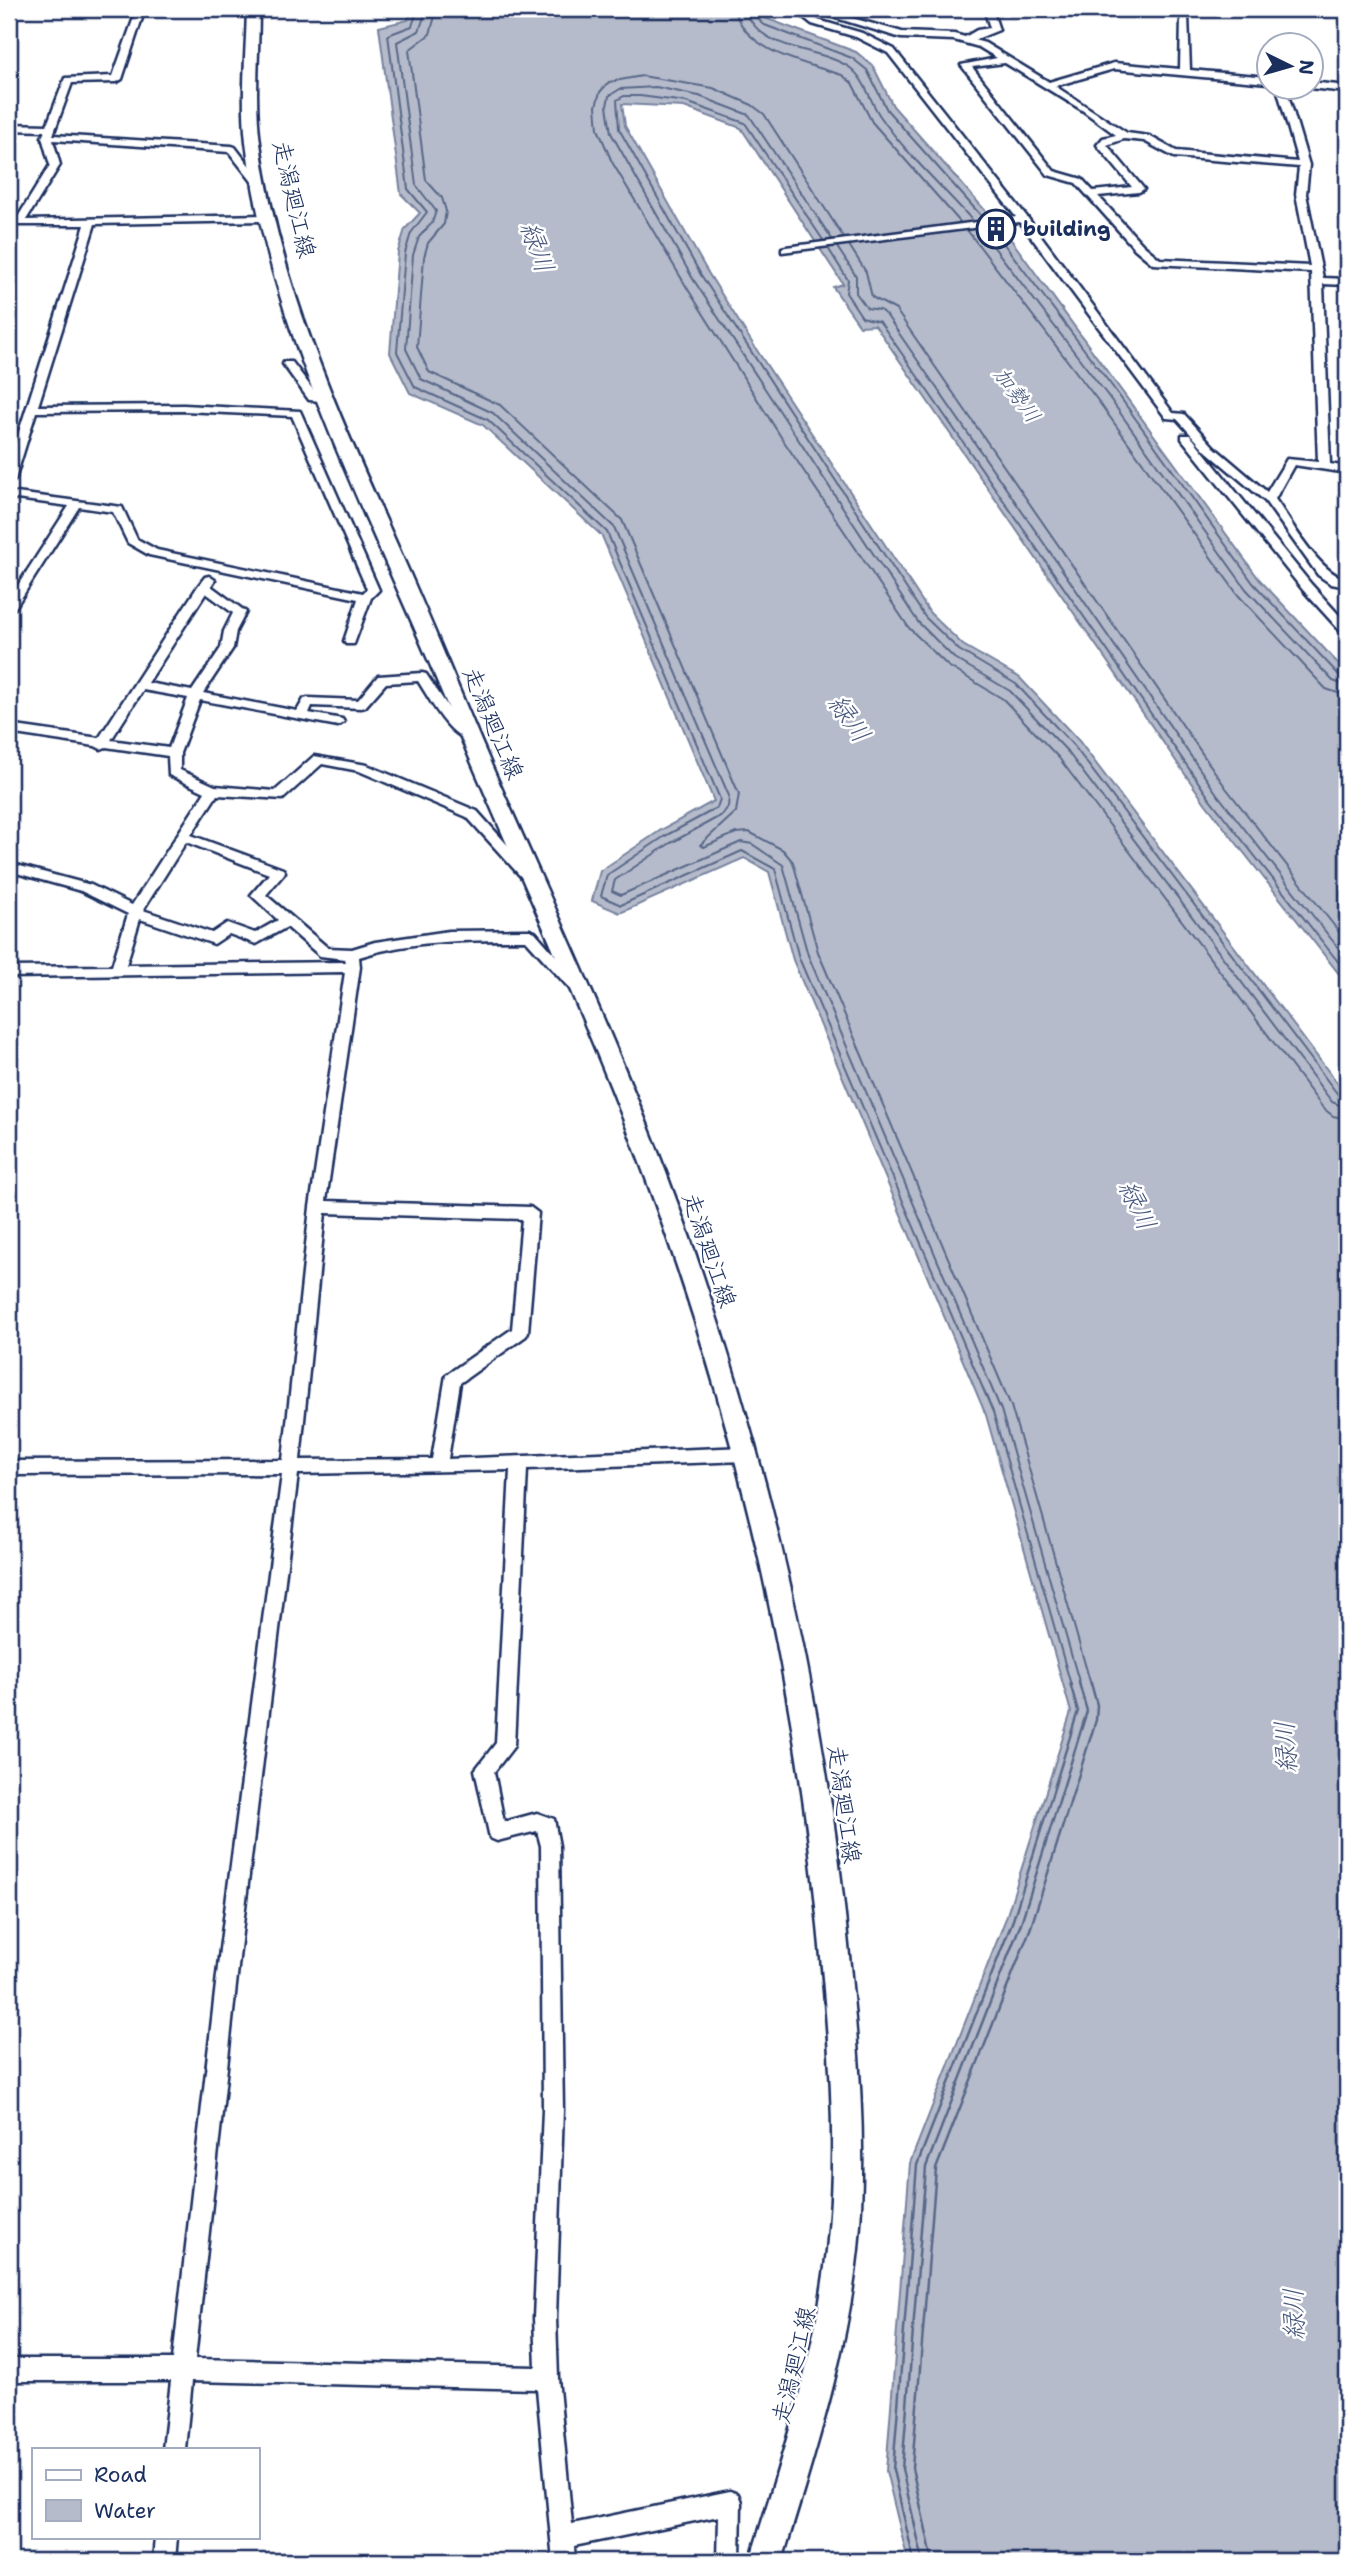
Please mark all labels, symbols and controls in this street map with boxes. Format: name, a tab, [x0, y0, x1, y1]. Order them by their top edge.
north arrow	[1254, 32, 1324, 102]
text: N	[1293, 59, 1320, 76]
street label: 走潟廻江線	[265, 137, 323, 261]
building icon: building	[975, 208, 1017, 250]
place label: building	[1023, 215, 1111, 243]
water label: 緑川	[513, 217, 563, 277]
water label: 加勢川	[987, 361, 1047, 429]
street label: 走潟廻江線	[455, 662, 531, 784]
water label: 緑川	[821, 687, 879, 749]
water label: 緑川	[1111, 1174, 1165, 1236]
street label: 走潟廻江線	[674, 1188, 744, 1312]
water label: 緑川	[1266, 1720, 1304, 1774]
street label: 走潟廻江線	[820, 1742, 868, 1866]
water label: 緑川	[1275, 2288, 1311, 2340]
street label: 走潟廻江線	[765, 2303, 823, 2427]
legend	[32, 2448, 259, 2538]
text: Road	[94, 2461, 147, 2489]
text: Water	[94, 2497, 156, 2525]

